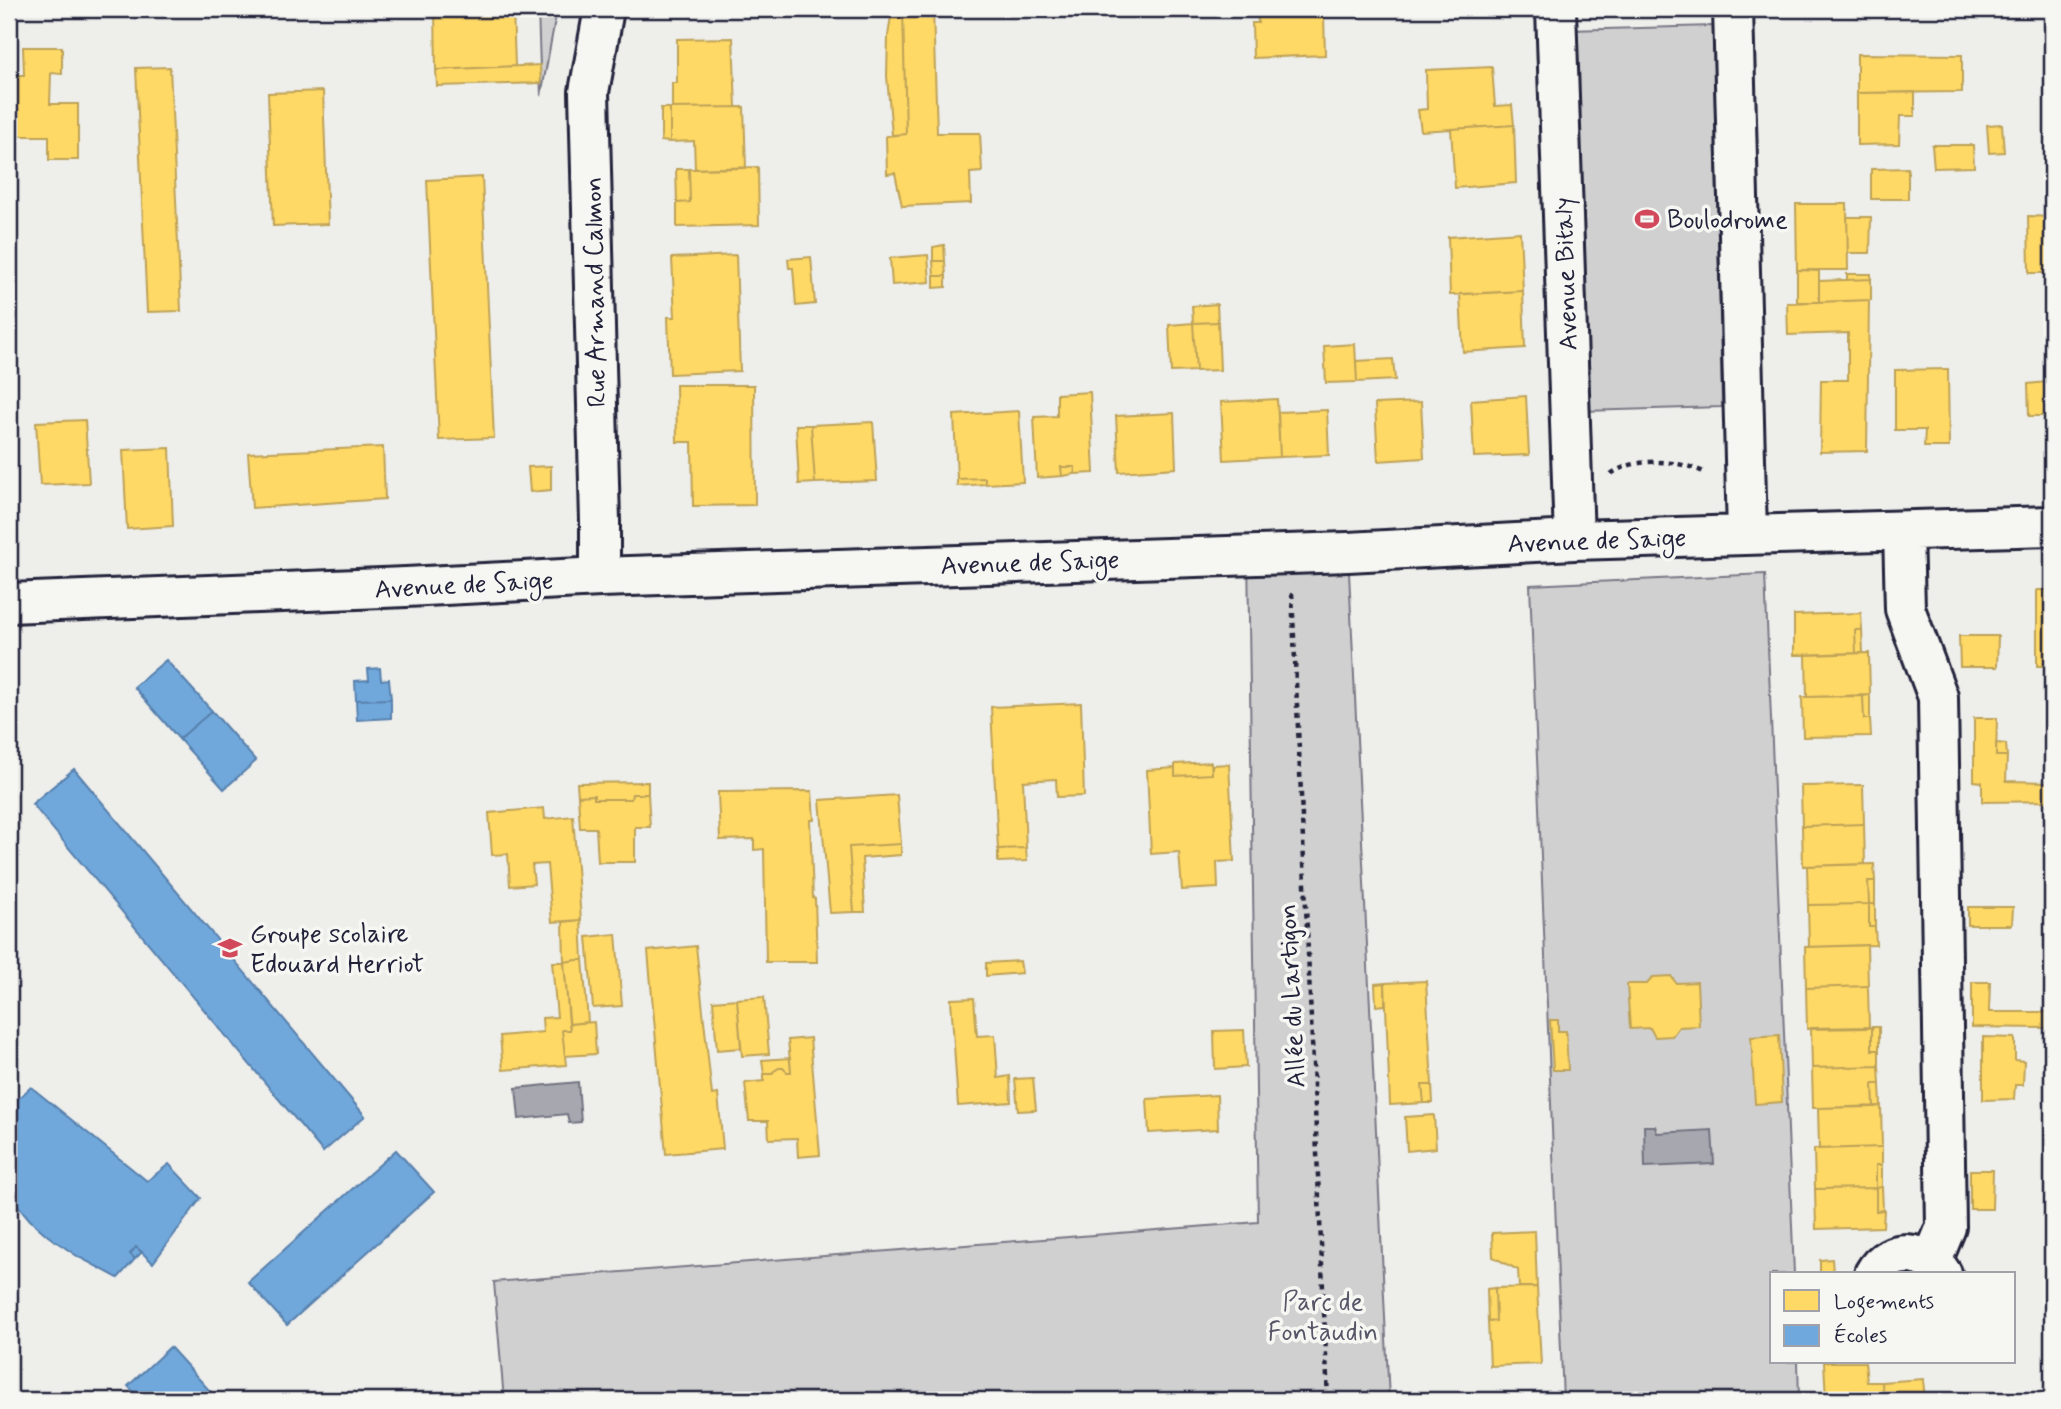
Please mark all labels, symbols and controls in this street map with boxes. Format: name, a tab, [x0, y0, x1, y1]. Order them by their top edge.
street label: Rue Armand Calmon	[577, 176, 615, 408]
street label: Avenue Bitaly	[1547, 197, 1587, 351]
place label: Boulodrome	[1667, 204, 1788, 238]
sports icon: Boulodrome	[1633, 205, 1661, 233]
street label: Avenue de Saige	[1507, 522, 1687, 564]
street label: Avenue de Saige	[940, 544, 1120, 586]
street label: Avenue de Saige	[374, 564, 554, 610]
street label: Allée du Lartigon	[1271, 903, 1315, 1089]
place label: Groupe scolaire Edouard Herriot	[250, 918, 424, 982]
school or university icon: Groupe scolaire Edouard Herriot	[216, 934, 244, 962]
legend	[1770, 1272, 2016, 1364]
park label: Parc de Fontaudin	[1268, 1286, 1378, 1350]
text: Logements	[1834, 1288, 1934, 1318]
text: Écoles	[1834, 1322, 1887, 1350]

